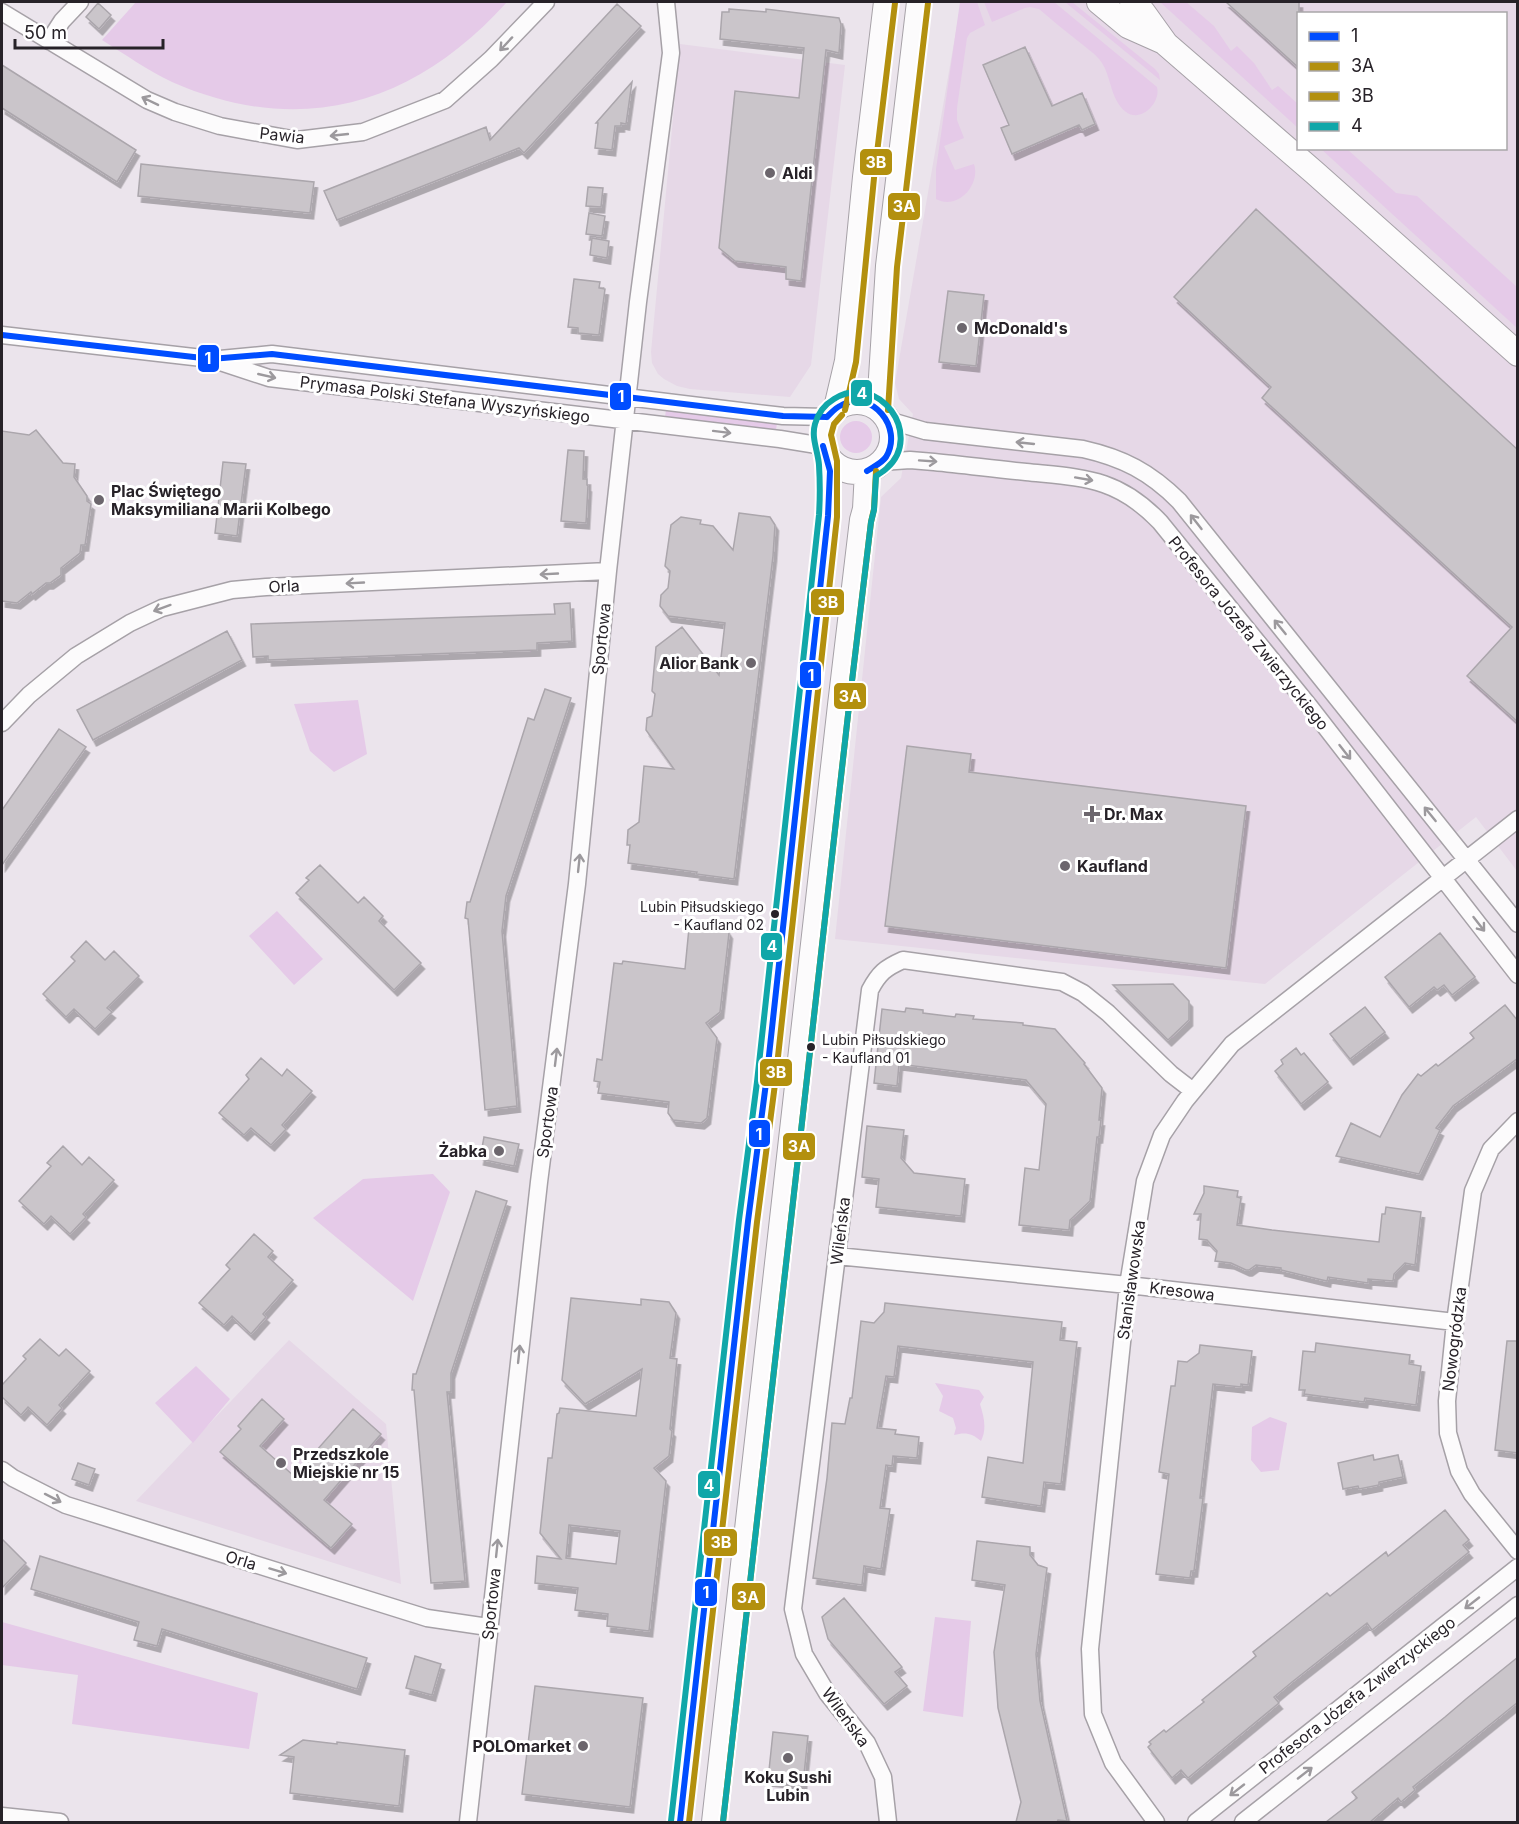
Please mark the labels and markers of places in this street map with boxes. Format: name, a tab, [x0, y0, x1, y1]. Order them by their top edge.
place label: Aldi	[782, 163, 813, 183]
marker: Aldi	[763, 166, 777, 180]
place label: McDonald's	[974, 318, 1068, 338]
marker: McDonald's	[955, 321, 969, 335]
place label: Plac Świętego Maksymiliana Marii Kolbego	[111, 481, 331, 519]
marker: Plac Świętego Maksymiliana Marii Kolbego	[92, 493, 106, 507]
place label: Alior Bank	[659, 653, 740, 673]
marker: Alior Bank	[744, 656, 758, 670]
place label: Dr. Max	[1104, 804, 1163, 824]
marker: Dr. Max	[1085, 807, 1099, 821]
place label: Kaufland	[1077, 856, 1148, 876]
marker: Kaufland	[1058, 859, 1072, 873]
place label: Lubin Piłsudskiego - Kaufland 02	[640, 898, 764, 933]
marker: Lubin Piłsudskiego - Kaufland 02	[769, 908, 781, 920]
place label: Lubin Piłsudskiego - Kaufland 01	[822, 1031, 946, 1066]
marker: Lubin Piłsudskiego - Kaufland 01	[805, 1041, 817, 1053]
place label: Żabka	[438, 1141, 487, 1161]
marker: Żabka	[492, 1144, 506, 1158]
place label: Przedszkole Miejskie nr 15	[293, 1444, 399, 1482]
marker: Przedszkole Miejskie nr 15	[274, 1456, 288, 1470]
place label: POLOmarket	[472, 1736, 571, 1756]
marker: POLOmarket	[576, 1739, 590, 1753]
marker: Koku Sushi Lubin	[781, 1751, 795, 1765]
place label: Koku Sushi Lubin	[744, 1767, 832, 1805]

